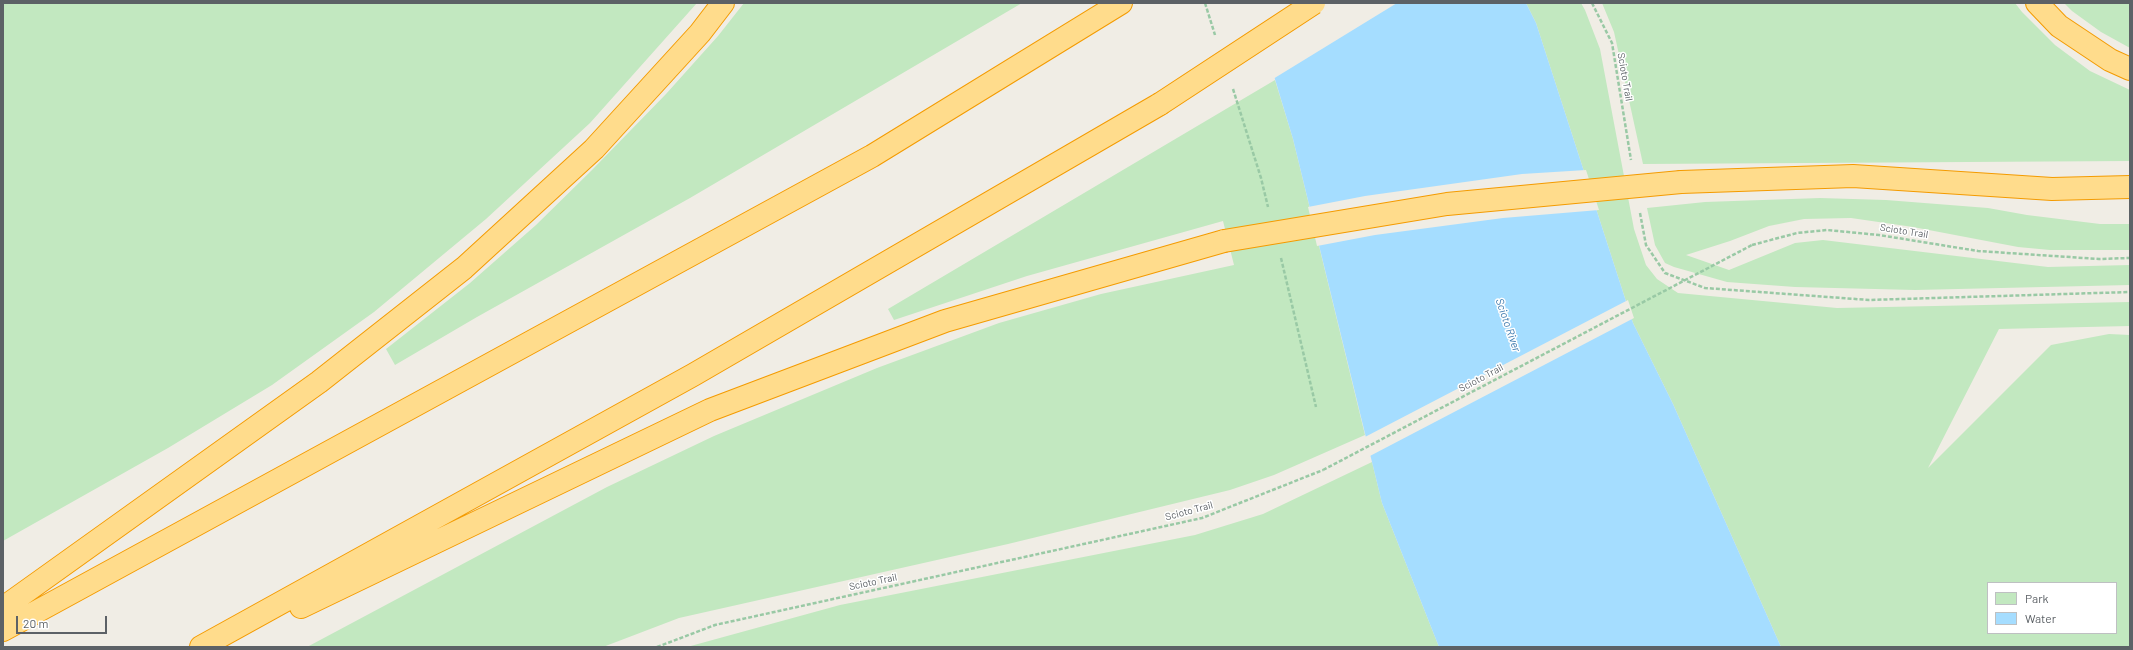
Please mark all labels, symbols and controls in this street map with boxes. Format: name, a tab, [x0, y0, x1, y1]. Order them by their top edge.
street label: Scioto Trail	[1615, 52, 1635, 102]
street label: Scioto Trail	[1879, 221, 1929, 241]
water label: Scioto River	[1493, 297, 1523, 353]
street label: Scioto Trail	[1457, 361, 1505, 395]
street label: Scioto Trail	[1164, 499, 1214, 523]
street label: Scioto Trail	[848, 571, 898, 593]
legend	[1987, 582, 2117, 634]
text: Park	[2025, 591, 2049, 605]
scale bar	[18, 608, 109, 634]
text: Water	[2025, 611, 2056, 625]
text: 20 m	[23, 616, 49, 630]

